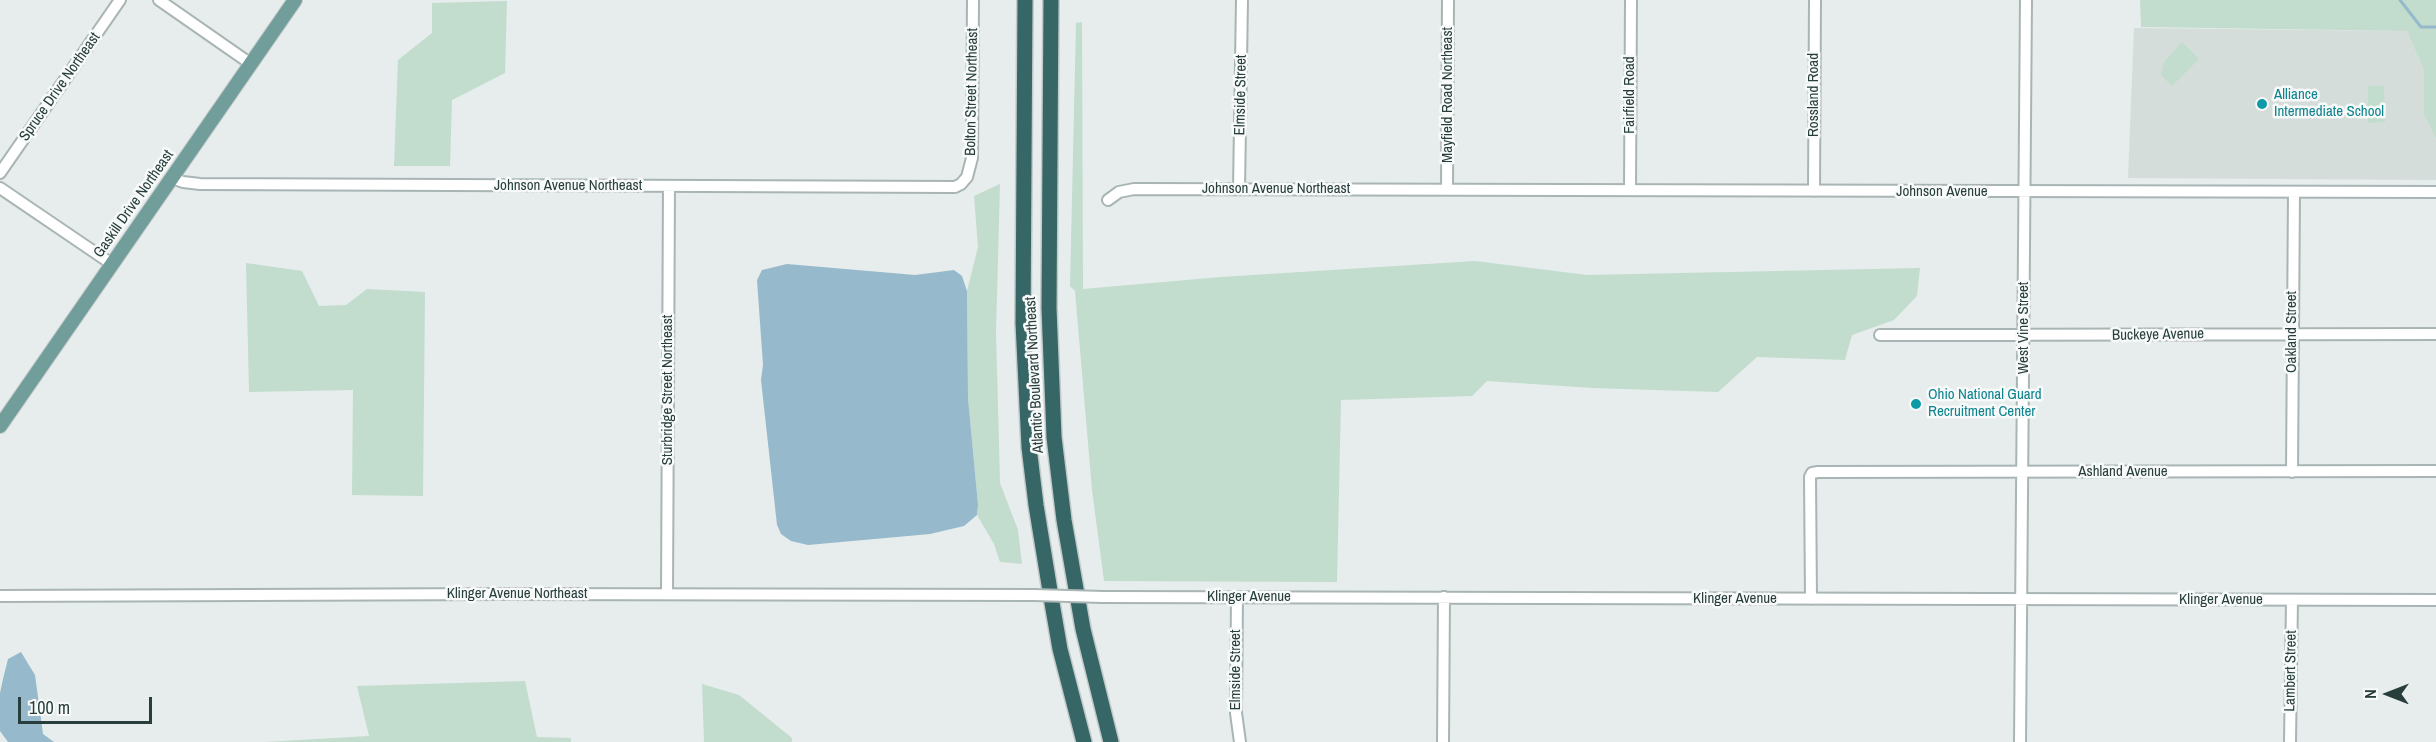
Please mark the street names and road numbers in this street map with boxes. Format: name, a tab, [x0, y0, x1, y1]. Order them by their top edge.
street label: Mayfield Road Northeast	[1439, 27, 1457, 163]
street label: Bolton Street Northeast	[962, 28, 982, 156]
street label: Spruce Drive Northeast	[16, 29, 104, 145]
street label: Rossland Road	[1805, 53, 1823, 137]
street label: Elmside Street	[1231, 55, 1251, 135]
street label: Fairfield Road	[1621, 56, 1639, 134]
street label: Gaskill Drive Northeast	[90, 147, 178, 261]
street label: Johnson Avenue Northeast	[494, 177, 642, 195]
street label: Johnson Avenue Northeast	[1202, 180, 1350, 198]
street label: Johnson Avenue	[1896, 183, 1988, 201]
street label: West Vine Street	[2015, 282, 2033, 374]
street label: Oakland Street	[2283, 291, 2301, 373]
street label: Atlantic Boulevard Northeast	[1022, 296, 1048, 454]
street label: Sturbridge Street Northeast	[659, 315, 677, 465]
street label: Buckeye Avenue	[2112, 325, 2204, 345]
street label: Ashland Avenue	[2078, 463, 2168, 481]
street label: Klinger Avenue Northeast	[447, 585, 587, 603]
street label: Klinger Avenue	[1207, 588, 1291, 606]
street label: Klinger Avenue	[1693, 590, 1777, 608]
street label: Klinger Avenue	[2179, 591, 2263, 609]
street label: Elmside Street	[1227, 630, 1245, 710]
street label: Lambert Street	[2281, 630, 2301, 712]

